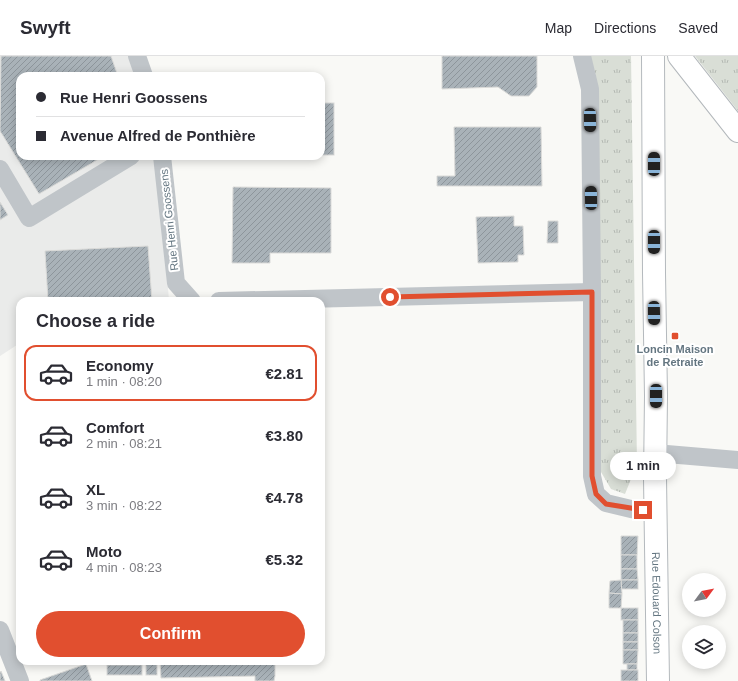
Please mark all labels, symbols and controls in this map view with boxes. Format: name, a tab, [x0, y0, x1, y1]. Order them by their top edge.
text: Swyft	[20, 17, 71, 38]
text: Map	[545, 20, 572, 36]
text: Directions	[594, 20, 656, 36]
text: Saved	[678, 20, 718, 36]
text: Rue Henri Goossens	[60, 89, 208, 106]
car	[584, 108, 596, 132]
text: Avenue Alfred de Ponthière	[60, 127, 256, 144]
car	[648, 152, 660, 176]
street label: Rue Henri Goossens	[158, 168, 180, 271]
car	[585, 186, 597, 210]
car	[648, 230, 660, 254]
route start	[381, 288, 399, 306]
car	[648, 301, 660, 325]
text: Choose a ride	[36, 311, 155, 331]
marker: Loncin Maison de Retraite	[670, 331, 680, 341]
place label: Loncin Maison de Retraite	[637, 343, 714, 368]
icon: car	[38, 355, 74, 391]
text: Economy	[86, 357, 154, 374]
text: €2.81	[265, 365, 303, 382]
text: 1 min · 08:20	[86, 374, 162, 389]
car	[650, 384, 662, 408]
icon: car	[38, 417, 74, 453]
text: Comfort	[86, 419, 144, 436]
text: €3.80	[265, 427, 303, 444]
text: 2 min · 08:21	[86, 436, 162, 451]
callout: 1 min	[610, 452, 676, 480]
text: 1 min	[626, 458, 660, 473]
icon: car	[38, 479, 74, 515]
text: XL	[86, 481, 105, 498]
text: €4.78	[265, 489, 303, 506]
text: 3 min · 08:22	[86, 498, 162, 513]
route end	[634, 501, 652, 519]
icon: car	[38, 541, 74, 577]
text: Moto	[86, 543, 122, 560]
text: €5.32	[265, 551, 303, 568]
street label: Rue Edouard Colson	[650, 552, 664, 654]
text: 4 min · 08:23	[86, 560, 162, 575]
north arrow	[682, 573, 726, 617]
map controls	[682, 573, 726, 669]
button: Confirm	[36, 611, 305, 657]
button: layers	[682, 625, 726, 669]

